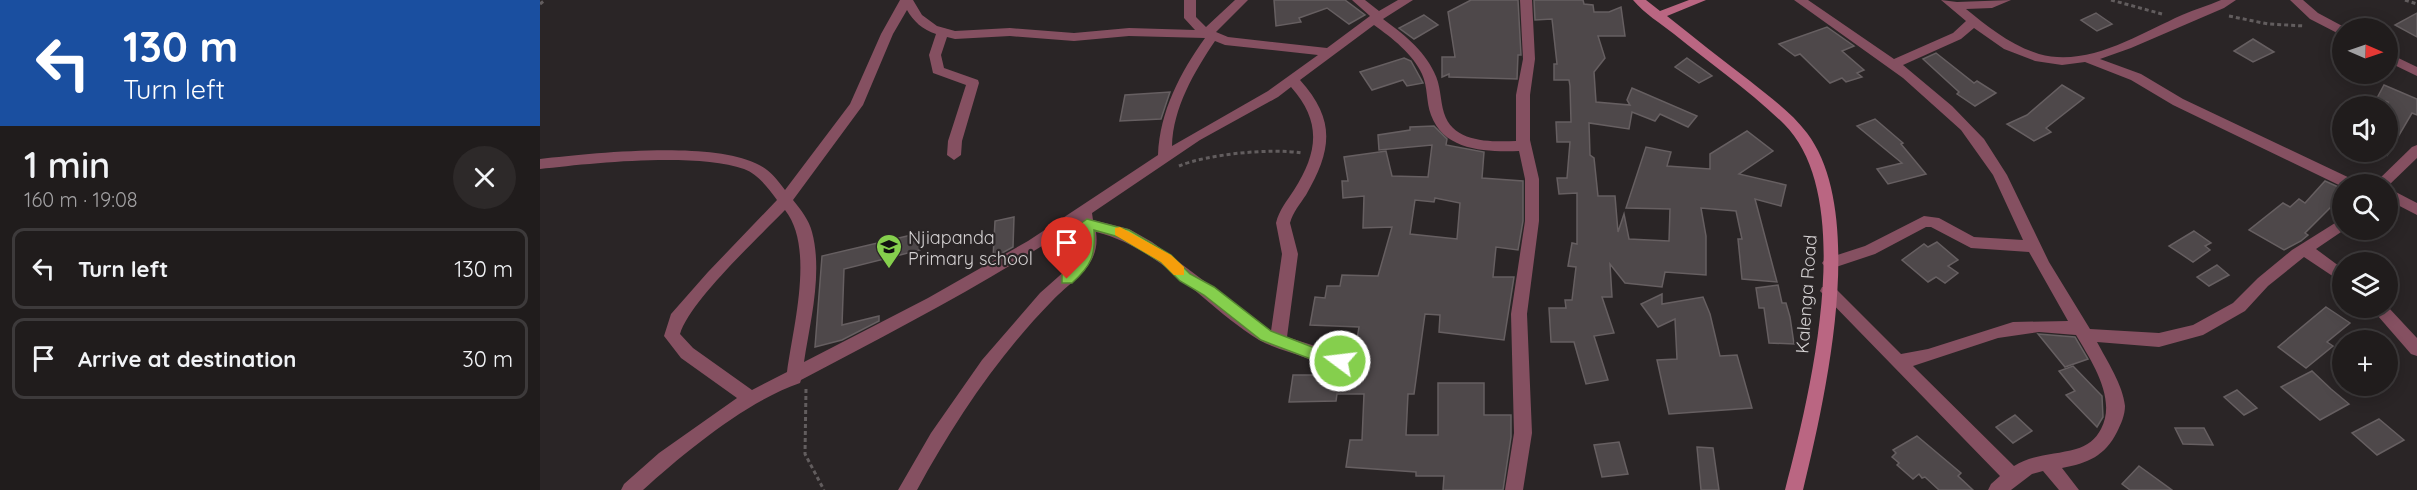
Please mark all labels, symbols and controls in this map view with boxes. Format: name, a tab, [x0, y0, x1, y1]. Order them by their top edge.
north arrow	[2332, 18, 2398, 84]
map controls	[2332, 18, 2398, 396]
text: 130 m	[123, 20, 238, 73]
icon: left	[24, 24, 102, 102]
text: Turn left	[123, 72, 225, 106]
button: sound	[2332, 96, 2398, 162]
text: 1 min	[24, 142, 110, 187]
button: close	[453, 146, 516, 209]
button: search	[2332, 174, 2398, 240]
text: 160 m · 19:08	[24, 187, 138, 212]
pin	[1041, 217, 1092, 279]
place label: Njiapanda Primary school	[908, 226, 1033, 270]
icon: arrive	[1050, 226, 1083, 259]
school or university icon: Njiapanda Primary school	[874, 232, 904, 270]
street label: Kalenga Road	[1790, 234, 1822, 354]
icon: left	[27, 252, 60, 285]
button: layers	[2332, 252, 2398, 318]
text: Turn left	[78, 255, 168, 283]
text: 130 m	[454, 255, 513, 283]
position arrow	[1308, 329, 1372, 393]
button: +	[2332, 330, 2398, 396]
icon: arrive	[27, 342, 60, 375]
text: Arrive at destination	[78, 345, 296, 373]
text: 30 m	[462, 345, 513, 373]

